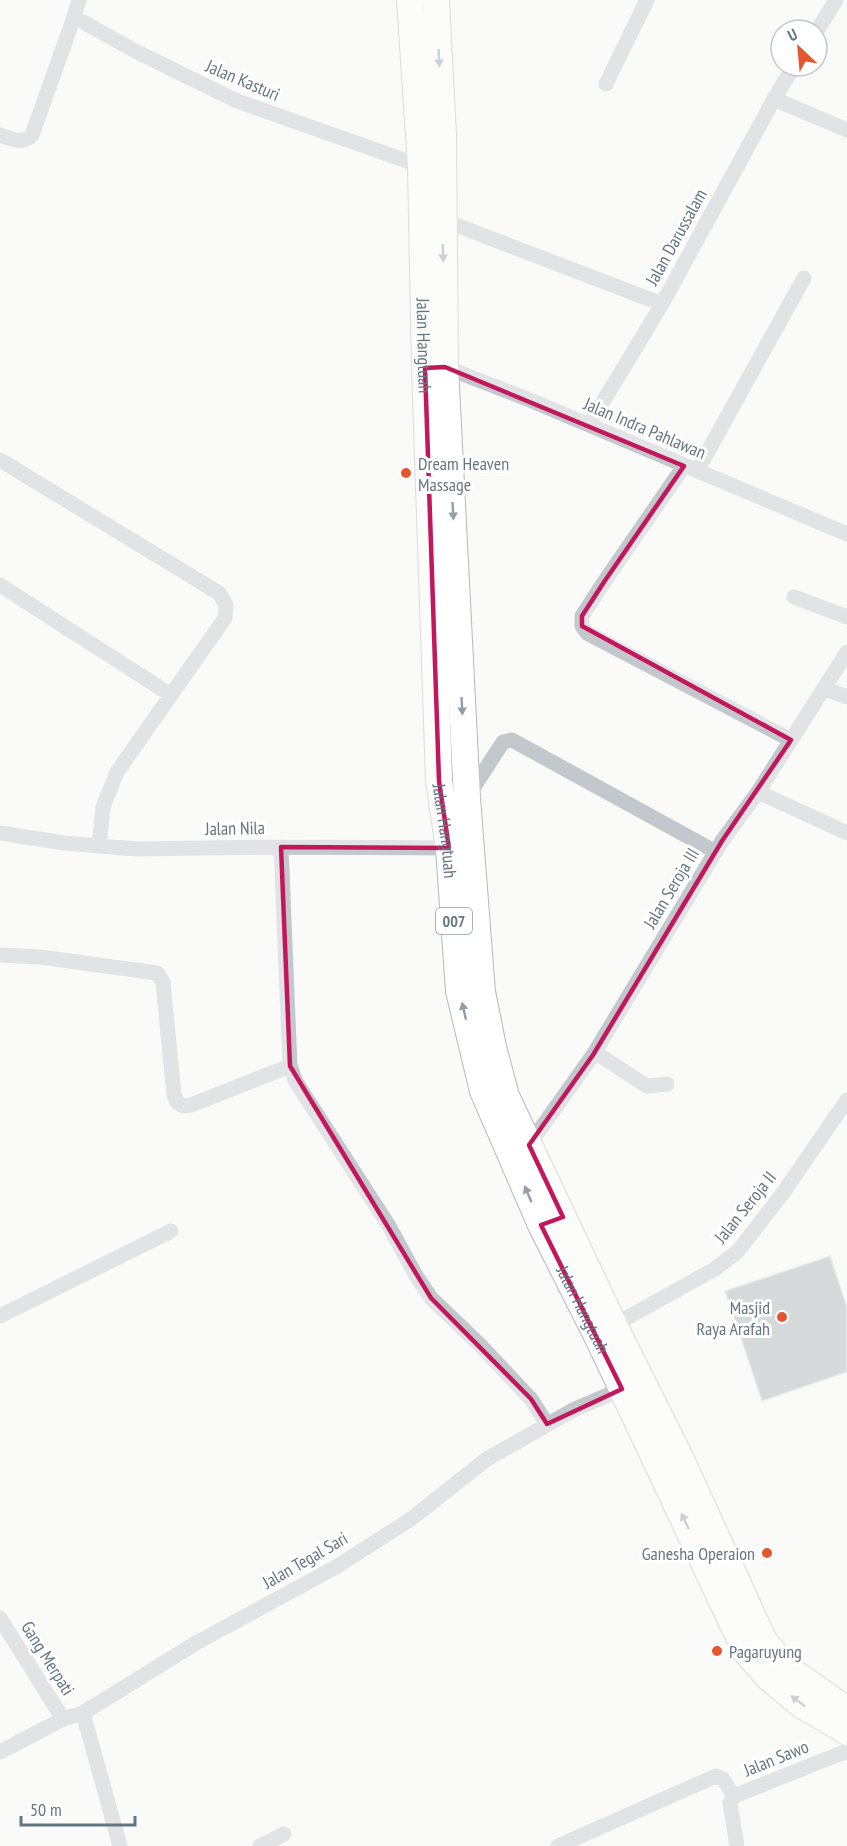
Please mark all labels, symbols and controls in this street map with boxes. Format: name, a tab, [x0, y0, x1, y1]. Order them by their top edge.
north arrow	[769, 18, 829, 78]
text: U	[784, 24, 801, 45]
one-way arrow	[435, 49, 444, 68]
street label: Jalan Kasturi	[202, 54, 283, 106]
street label: Jalan Darussalam	[640, 185, 712, 290]
one-way arrow	[439, 244, 448, 263]
street label: Jalan Hangtuah	[412, 297, 437, 394]
street label: Jalan Indra Pahlawan	[580, 392, 709, 464]
place label: Dream Heaven Massage	[418, 452, 509, 496]
marker: Dream Heaven Massage	[399, 466, 413, 480]
one-way arrow	[448, 502, 457, 521]
one-way arrow	[458, 696, 467, 715]
street label: Jalan Hangtuah	[428, 781, 463, 879]
street label: Jalan Nila	[204, 816, 265, 840]
street label: Jalan Seroja III	[637, 844, 704, 933]
road number: 007	[436, 908, 472, 934]
one-way arrow	[459, 1001, 468, 1020]
street label: Jalan Seroja II	[708, 1166, 781, 1248]
one-way arrow	[523, 1184, 533, 1202]
street label: Jalan Hangtuah	[551, 1261, 615, 1357]
place label: Masjid Raya Arafah	[696, 1296, 770, 1340]
marker: Masjid Raya Arafah	[775, 1310, 789, 1324]
one-way arrow	[680, 1513, 689, 1530]
street label: Jalan Tegal Sari	[258, 1526, 352, 1594]
place label: Ganesha Operaion	[642, 1542, 755, 1565]
marker: Ganesha Operaion	[760, 1546, 774, 1560]
street label: Gang Merpati	[16, 1617, 80, 1699]
place label: Pagaruyung	[729, 1640, 802, 1663]
marker: Pagaruyung	[710, 1644, 724, 1658]
one-way arrow	[790, 1695, 806, 1707]
street label: Jalan Sawo	[739, 1735, 812, 1782]
scale bar	[21, 1789, 135, 1827]
text: 50 m	[30, 1798, 62, 1821]

